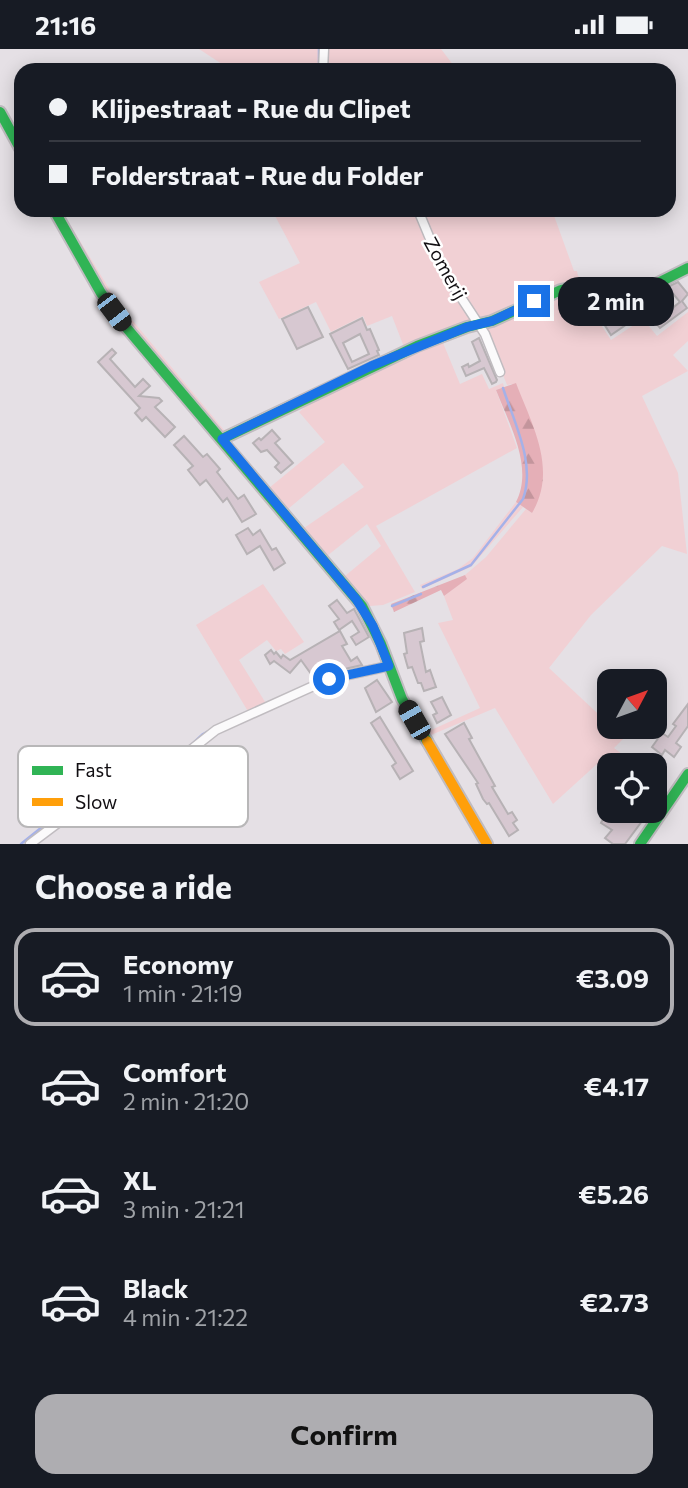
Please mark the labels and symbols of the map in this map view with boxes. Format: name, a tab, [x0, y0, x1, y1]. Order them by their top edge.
street label: Zomerij	[419, 233, 473, 303]
callout: 2 min	[558, 277, 674, 325]
route end	[518, 285, 550, 317]
car	[93, 289, 136, 335]
route start	[313, 663, 345, 695]
north arrow	[597, 669, 667, 739]
car	[395, 697, 434, 743]
legend	[18, 746, 248, 827]
text: Fast	[75, 758, 112, 781]
text: Slow	[75, 790, 117, 813]

